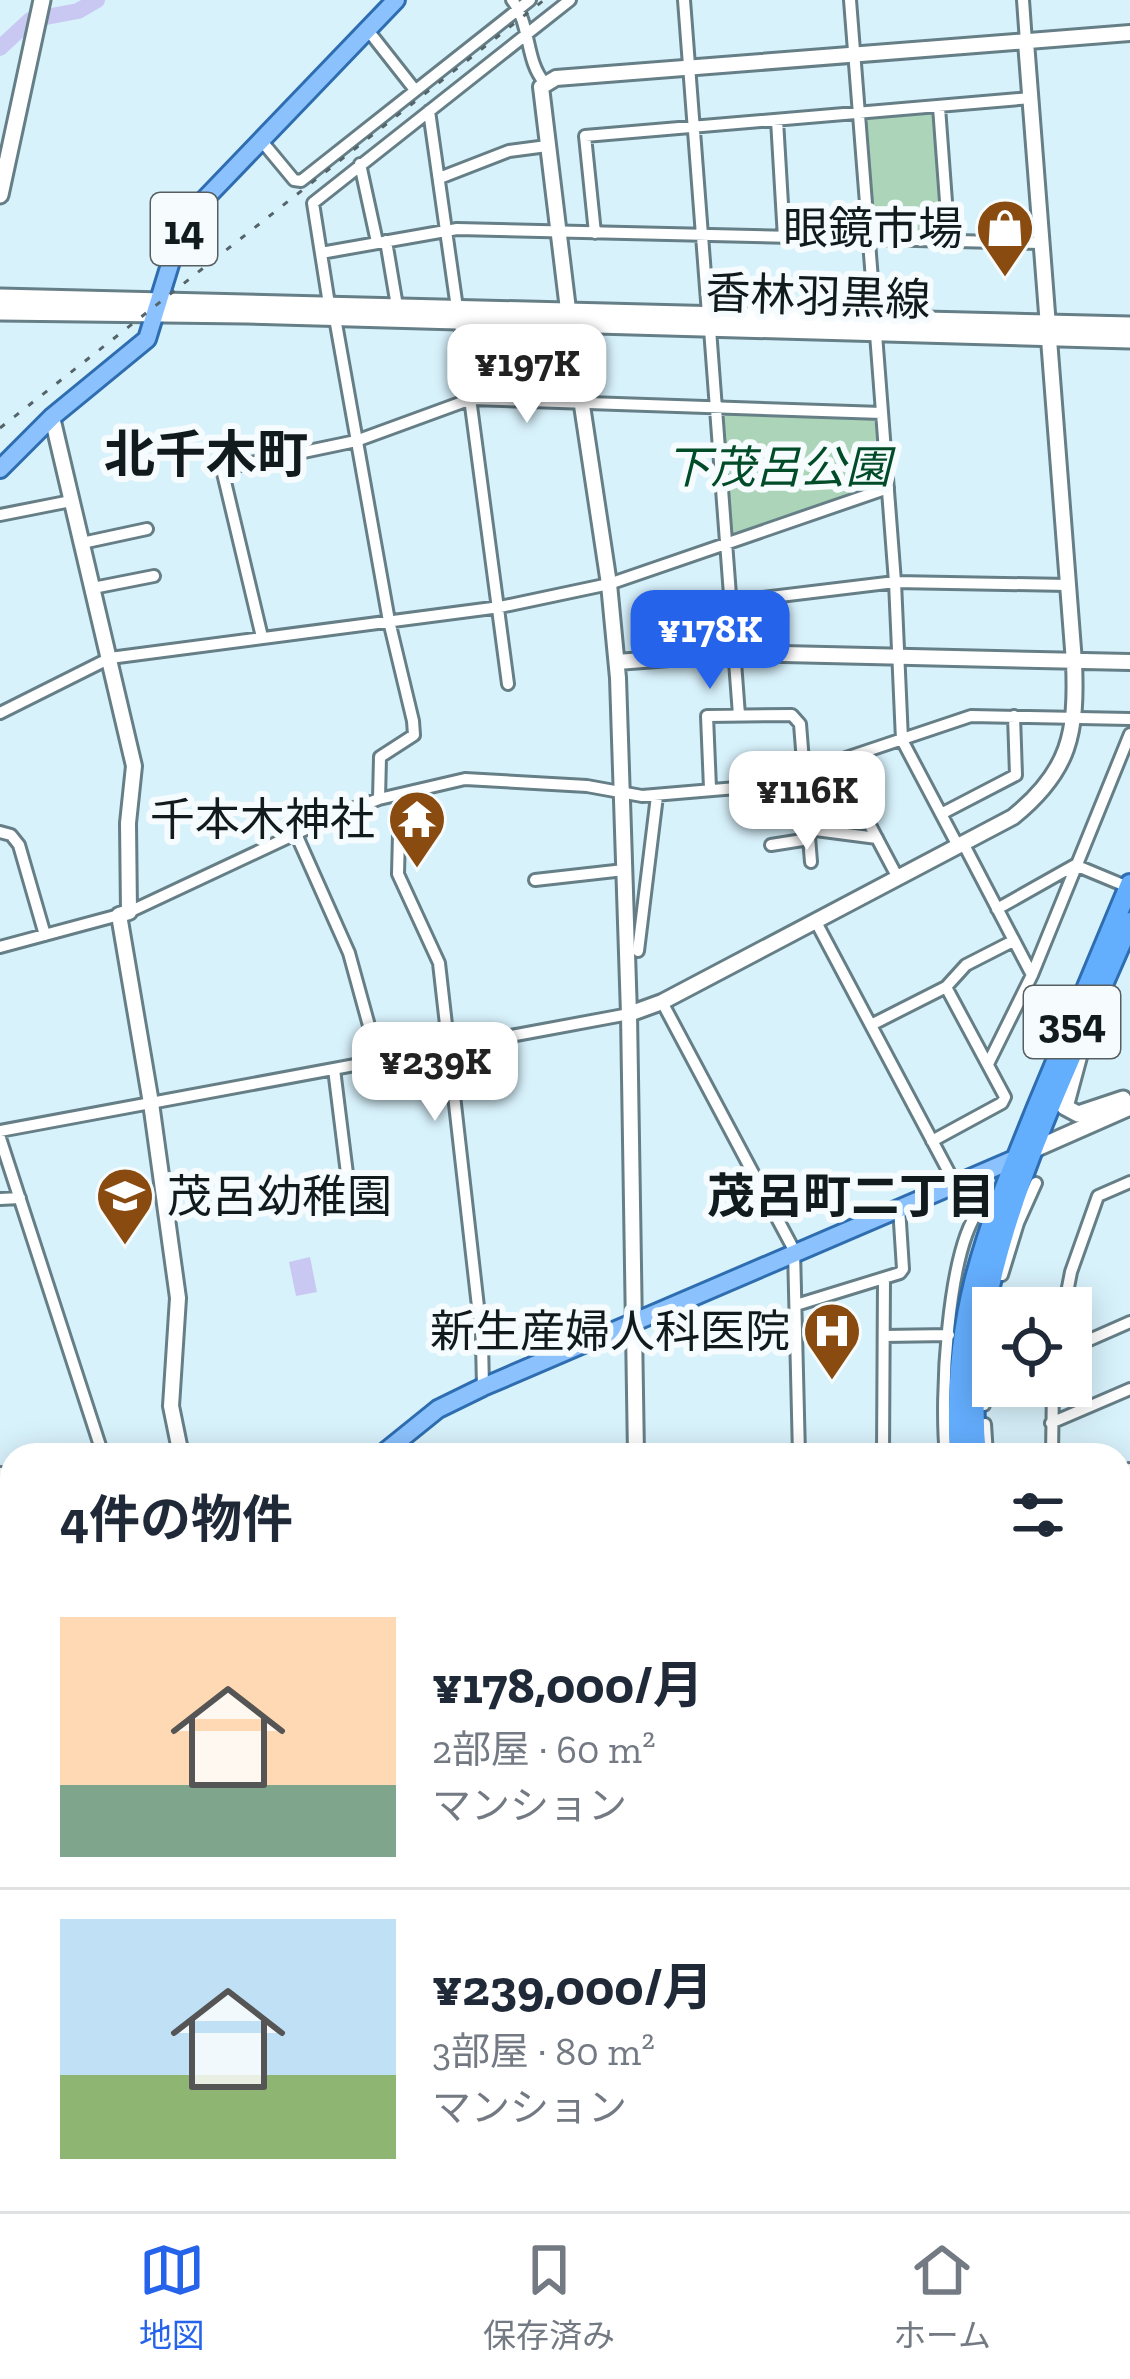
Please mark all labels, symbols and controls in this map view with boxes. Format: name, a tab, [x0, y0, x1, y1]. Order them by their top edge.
road number: 14	[151, 193, 217, 265]
shop icon: 眼鏡市場	[974, 197, 1036, 279]
place label: 眼鏡市場	[783, 202, 963, 256]
street label: 香林羽黒線	[705, 266, 931, 328]
pin: ¥197K	[443, 324, 611, 426]
text: ¥197K	[474, 339, 580, 386]
district label: 北千木町	[104, 424, 308, 485]
park label: 下茂呂公園	[665, 441, 896, 495]
pin: ¥178K	[626, 590, 794, 692]
text: ¥178K	[658, 605, 762, 652]
pin: ¥116K	[723, 751, 891, 853]
text: ¥116K	[756, 766, 858, 813]
temple icon: 千本木神社	[386, 788, 448, 870]
place label: 千本木神社	[150, 793, 375, 847]
road number: 354	[1024, 986, 1120, 1058]
pin: ¥239K	[351, 1022, 519, 1124]
text: ¥239K	[379, 1037, 491, 1084]
school or university icon: 茂呂幼稚園	[94, 1165, 156, 1247]
district label: 茂呂町二丁目	[707, 1168, 995, 1225]
place label: 茂呂幼稚園	[167, 1170, 392, 1224]
map controls	[972, 1287, 1092, 1407]
button: locate	[972, 1287, 1092, 1407]
hospital icon: 新生産婦人科医院	[801, 1300, 863, 1382]
place label: 新生産婦人科医院	[430, 1305, 790, 1359]
icon: filters	[1005, 1482, 1071, 1548]
text: 4件の物件	[60, 1489, 293, 1550]
text: ¥178,000/月	[432, 1655, 704, 1716]
icon: home	[156, 1665, 300, 1809]
text: 2部屋 · 60 m²	[432, 1726, 656, 1773]
text: マンション	[432, 1782, 627, 1829]
text: ¥239,000/月	[432, 1957, 713, 2018]
icon: home	[156, 1967, 300, 2111]
text: 3部屋 · 80 m²	[432, 2028, 655, 2075]
text: マンション	[432, 2084, 627, 2131]
tab: 地図	[139, 2237, 205, 2357]
tab: 保存済み	[483, 2237, 615, 2357]
tab: ホーム	[893, 2237, 991, 2357]

